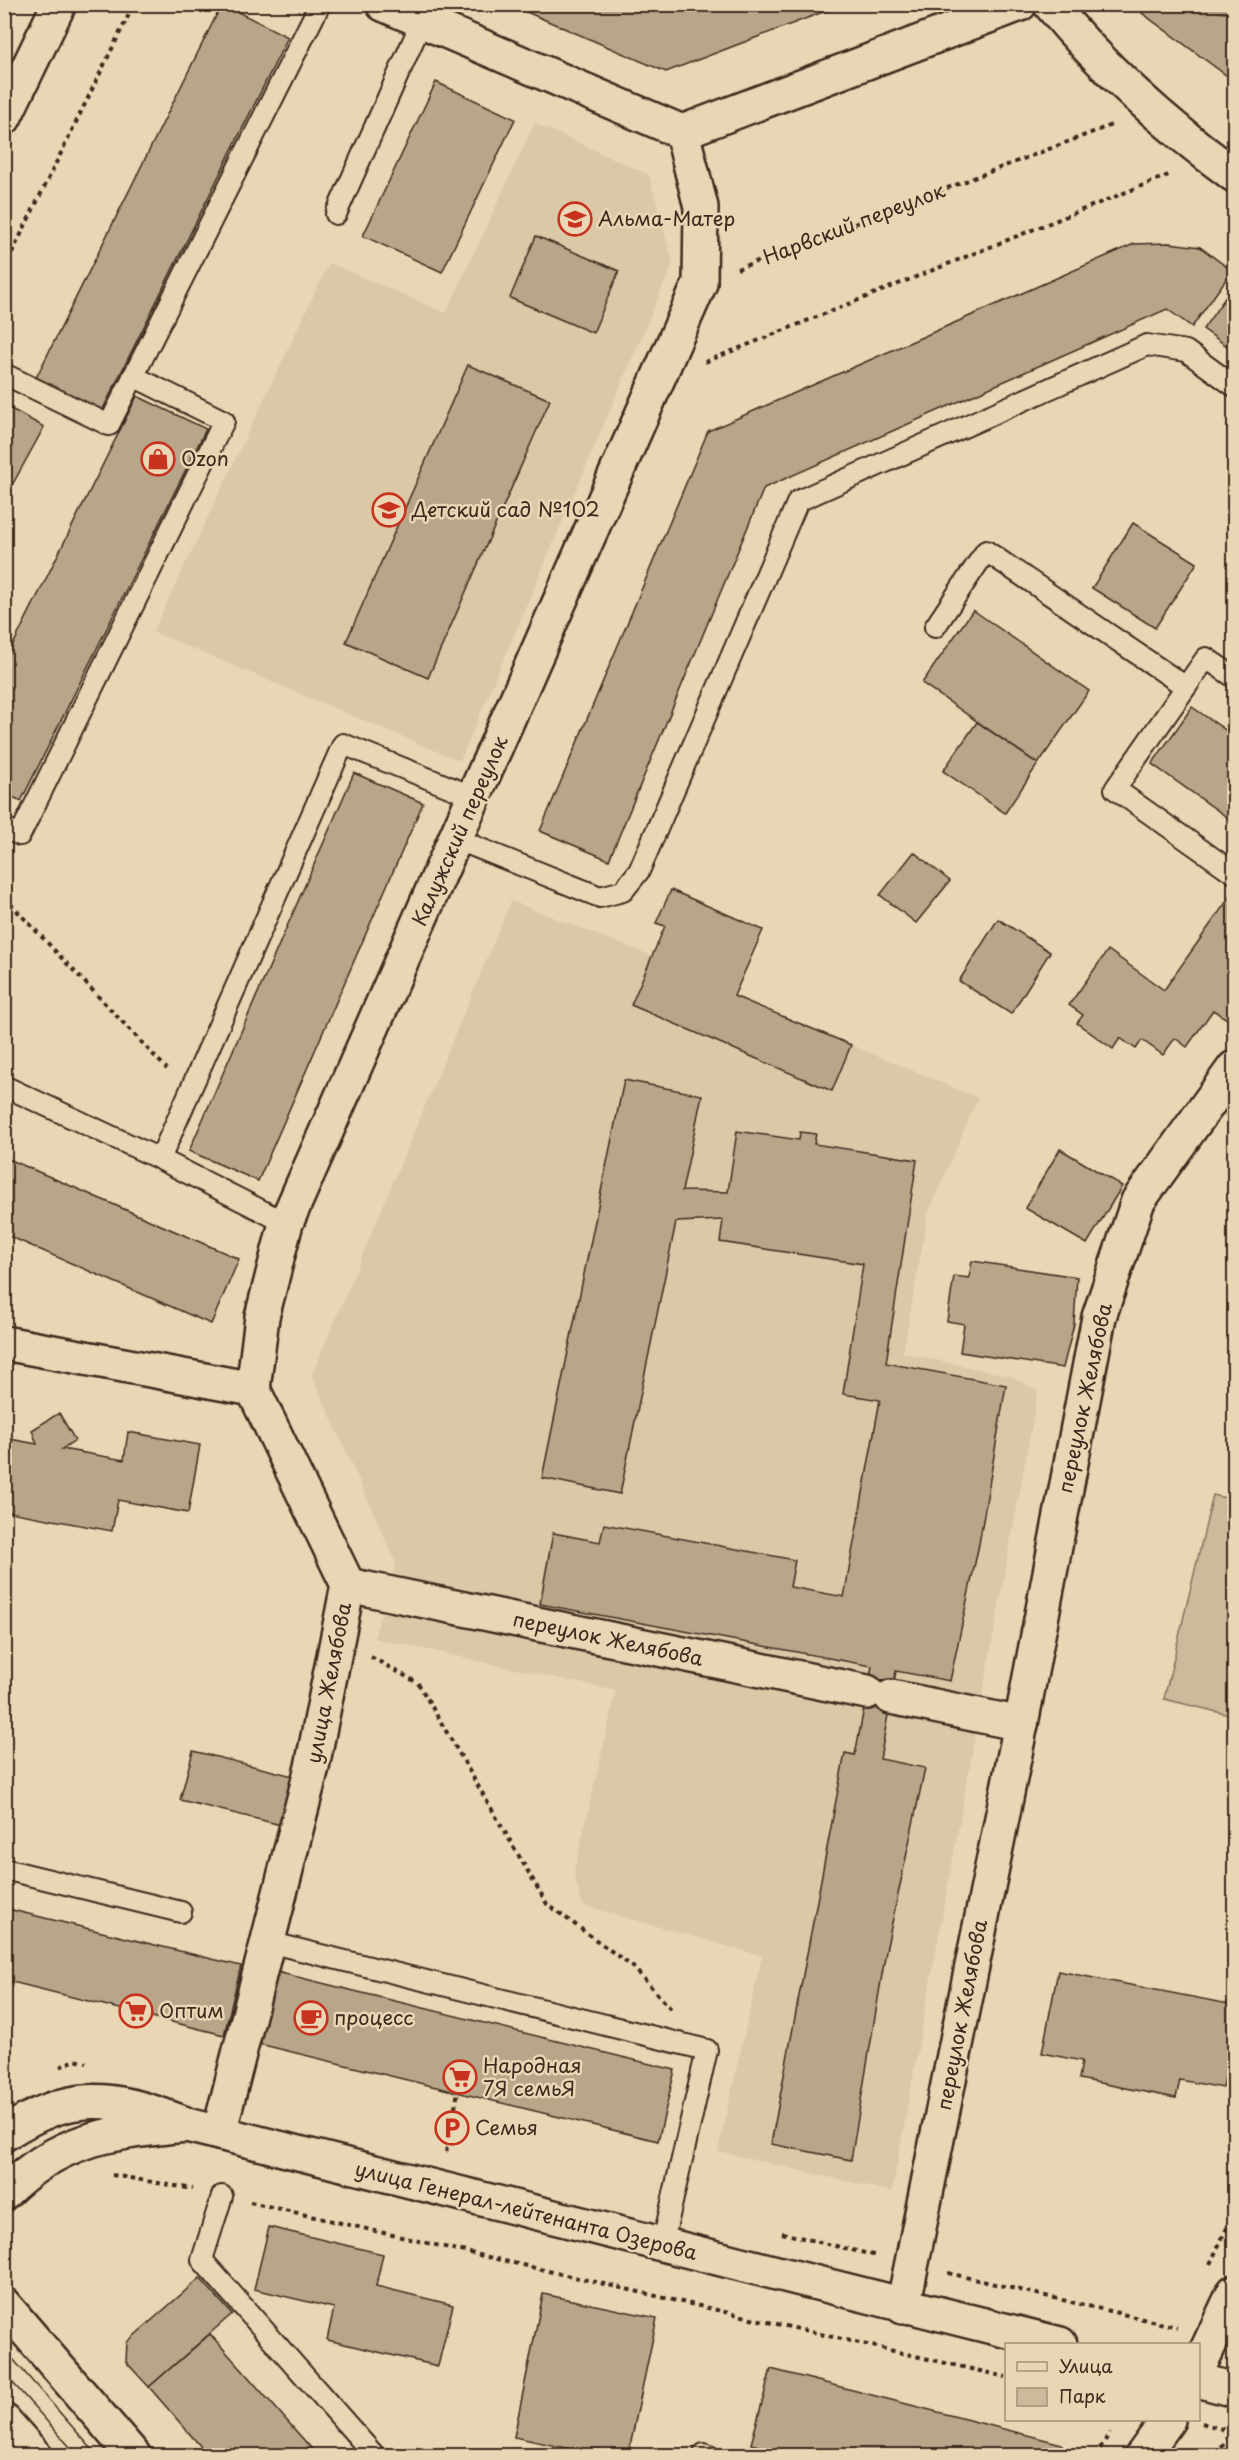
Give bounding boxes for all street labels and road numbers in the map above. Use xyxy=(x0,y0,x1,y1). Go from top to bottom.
street label: Нарвский переулок xyxy=(758,174,949,272)
street label: Калужский переулок xyxy=(404,730,515,931)
street label: переулок Желябова xyxy=(1049,1299,1119,1496)
street label: улица Желябова xyxy=(298,1599,358,1766)
street label: переулок Желябова xyxy=(510,1603,707,1673)
street label: переулок Желябова xyxy=(928,1916,994,2113)
street label: улица Генерал-лейтенанта Озерова xyxy=(352,2153,701,2267)

